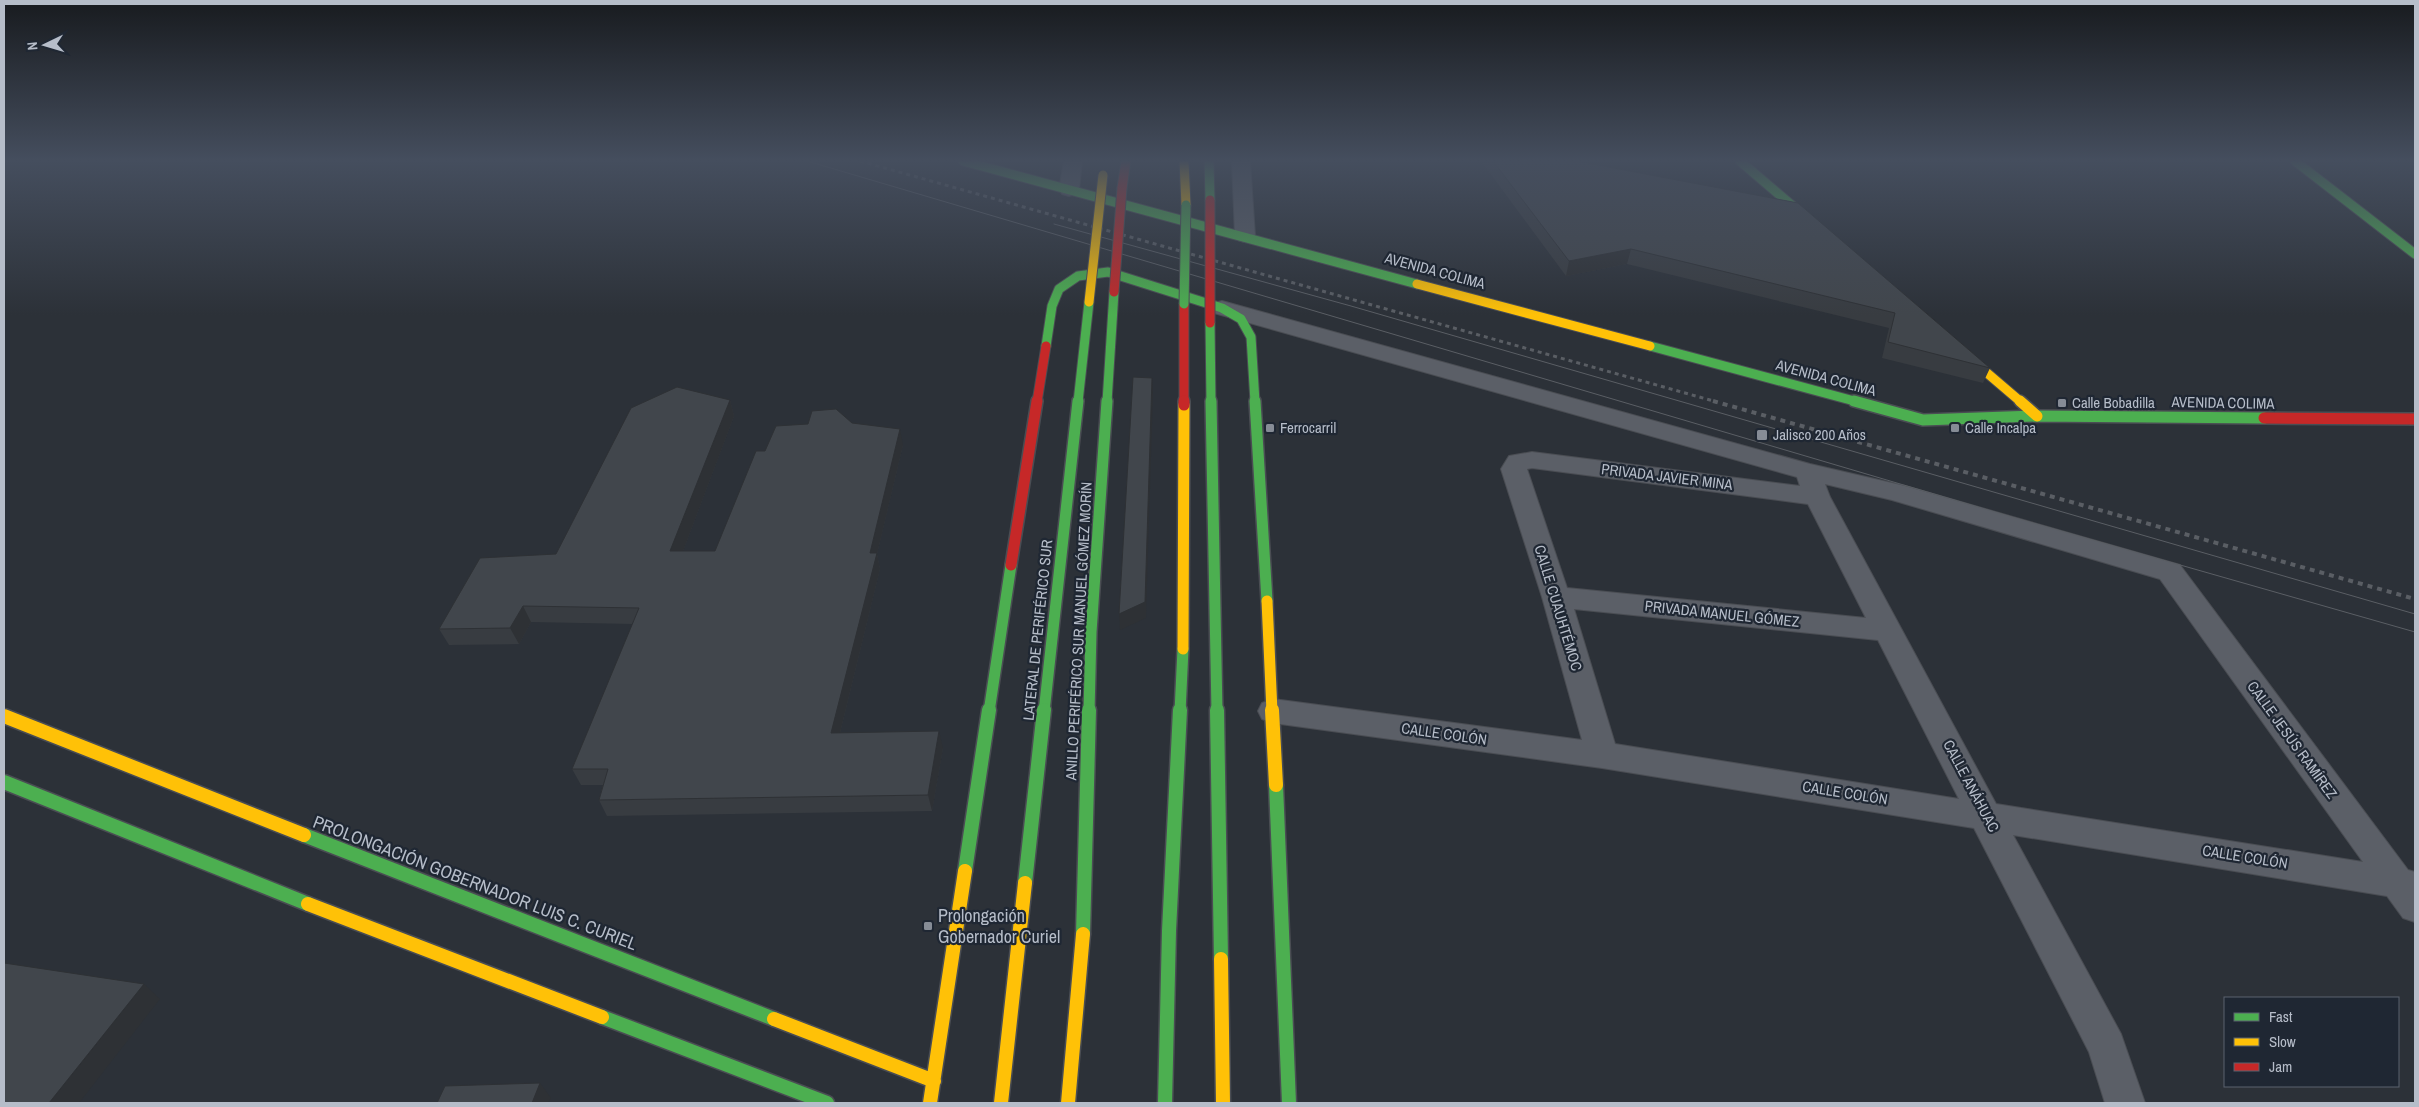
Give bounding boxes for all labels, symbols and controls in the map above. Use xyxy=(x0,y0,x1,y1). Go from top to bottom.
north arrow xyxy=(20,20,70,70)
text: N xyxy=(23,41,41,51)
street label: AVENIDA COLIMA xyxy=(1382,247,1488,294)
street label: AVENIDA COLIMA xyxy=(1773,354,1879,401)
street label: AVENIDA COLIMA xyxy=(2170,391,2275,414)
place label: Calle Bobadilla xyxy=(2072,392,2155,413)
marker: Calle Bobadilla xyxy=(2056,397,2068,409)
place label: Ferrocarril xyxy=(1280,417,1336,438)
place label: Calle Incalpa xyxy=(1965,417,2036,438)
marker: Ferrocarril xyxy=(1264,422,1276,434)
marker: Calle Incalpa xyxy=(1949,422,1961,434)
place label: Jalisco 200 Años xyxy=(1773,424,1866,445)
marker: Jalisco 200 Años xyxy=(1755,428,1769,442)
street label: PRIVADA JAVIER MINA xyxy=(1600,458,1735,495)
street label: ANILLO PERIFÉRICO SUR MANUEL GÓMEZ MORÍN xyxy=(1060,481,1097,782)
street label: LATERAL DE PERIFÉRICO SUR xyxy=(1018,538,1057,721)
street label: CALLE CUAUHTÉMOC xyxy=(1529,542,1588,673)
street label: PRIVADA MANUEL GÓMEZ xyxy=(1644,595,1801,632)
street label: CALLE JESÚS RAMÍREZ xyxy=(2243,677,2343,803)
street label: CALLE COLÓN xyxy=(1400,717,1488,750)
street label: CALLE ANÁHUAC xyxy=(1938,736,2005,836)
street label: CALLE COLÓN xyxy=(1801,775,1889,810)
street label: PROLONGACIÓN GOBERNADOR LUIS C. CURIEL xyxy=(310,809,641,956)
street label: CALLE COLÓN xyxy=(2201,839,2289,874)
place label: Prolongación Gobernador Curiel xyxy=(938,903,1060,949)
marker: Prolongación Gobernador Curiel xyxy=(922,920,934,932)
legend xyxy=(2224,997,2399,1087)
text: Fast xyxy=(2269,1006,2293,1027)
text: Slow xyxy=(2269,1031,2296,1052)
text: Jam xyxy=(2269,1056,2292,1077)

